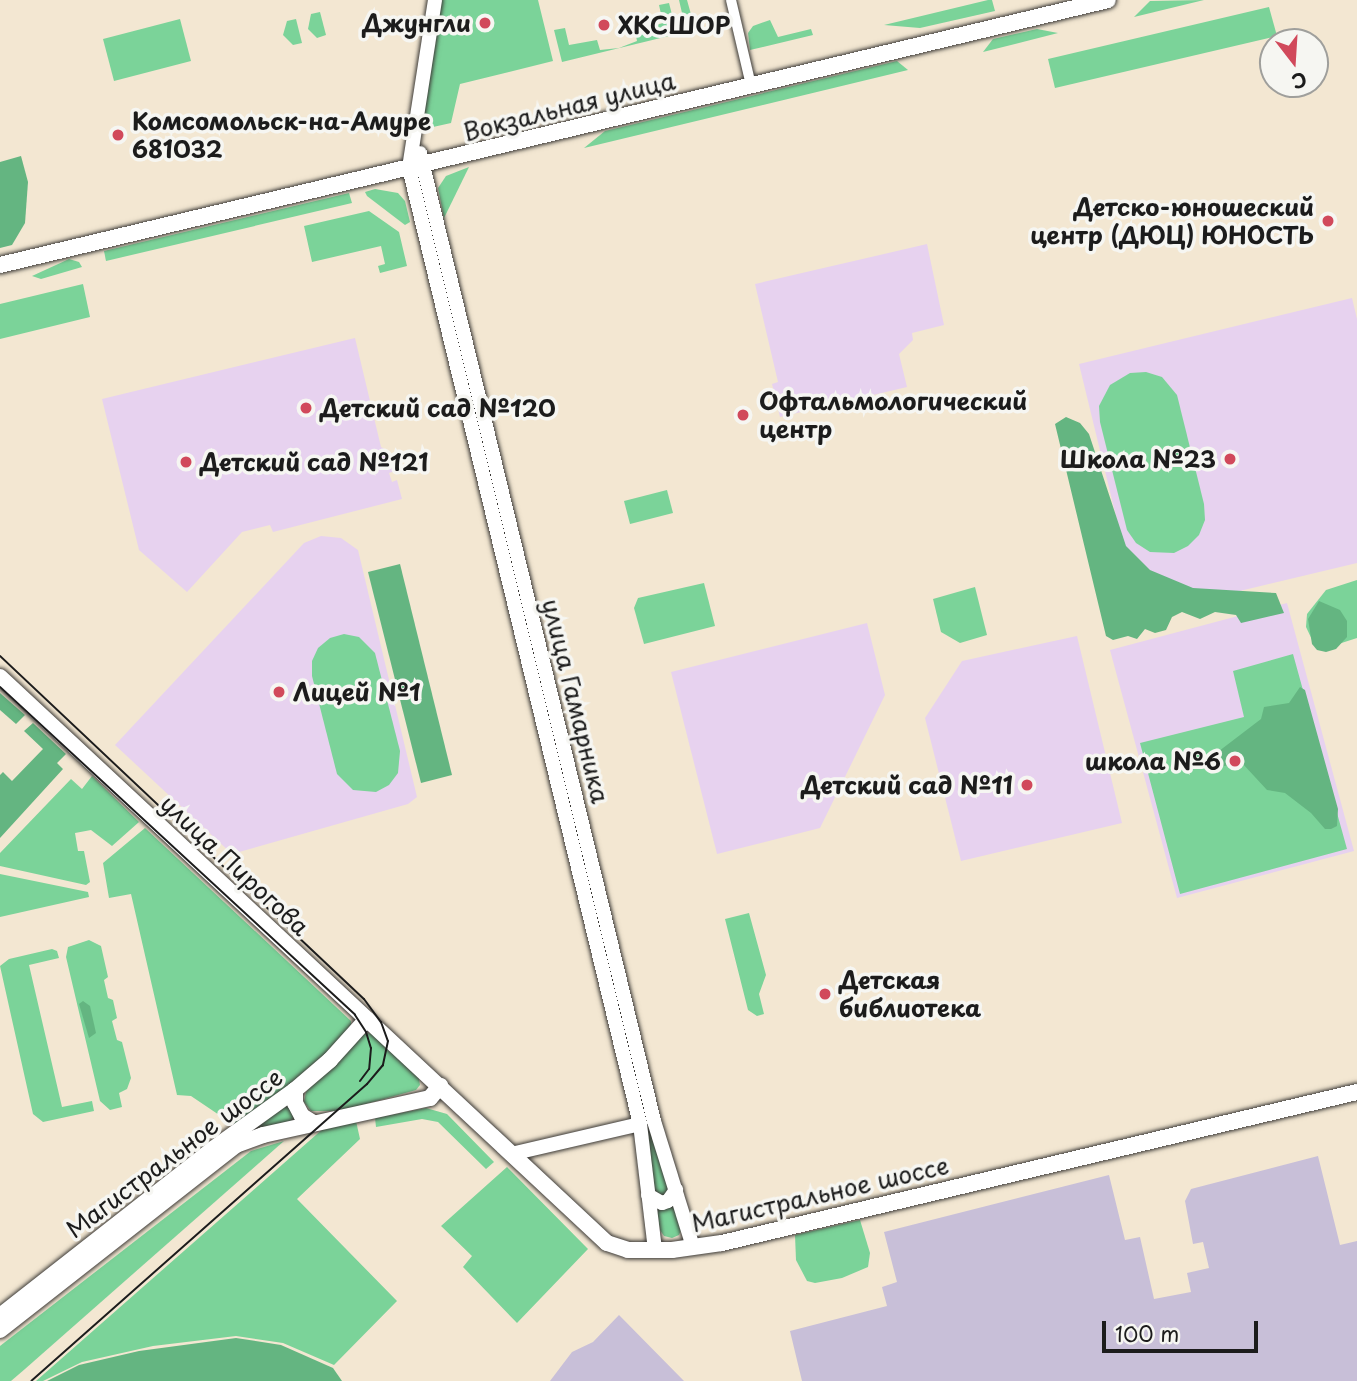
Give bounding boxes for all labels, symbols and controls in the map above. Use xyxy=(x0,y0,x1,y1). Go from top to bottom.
place label: Джунгли xyxy=(362,9,471,37)
place label: ХКСШОР xyxy=(618,11,730,39)
marker: Джунгли xyxy=(477,15,493,31)
marker: ХКСШОР xyxy=(596,17,612,33)
north arrow xyxy=(1259,28,1329,98)
street label: Вокзальная улица xyxy=(459,66,679,146)
text: С xyxy=(1289,66,1310,97)
place label: Комсомольск-на-Амуре 681032 xyxy=(132,107,431,163)
marker: Комсомольск-на-Амуре 681032 xyxy=(110,127,126,143)
place label: Детско-юношеский центр (ДЮЦ) ЮНОСТЬ xyxy=(1028,193,1314,249)
marker: Детско-юношеский центр (ДЮЦ) ЮНОСТЬ xyxy=(1320,213,1336,229)
place label: Офтальмологический центр xyxy=(759,387,1027,443)
place label: Детский сад №120 xyxy=(320,394,557,422)
marker: Детский сад №120 xyxy=(298,400,314,416)
marker: Офтальмологический центр xyxy=(733,405,753,425)
place label: Школа №23 xyxy=(1059,445,1216,473)
place label: Детский сад №121 xyxy=(200,448,429,476)
marker: Школа №23 xyxy=(1222,451,1238,467)
marker: Детский сад №121 xyxy=(178,454,194,470)
street label: улица Гамарника xyxy=(537,595,615,807)
place label: Лицей №1 xyxy=(293,678,420,706)
marker: Лицей №1 xyxy=(271,684,287,700)
place label: школа №6 xyxy=(1084,747,1221,775)
marker: школа №6 xyxy=(1227,753,1243,769)
place label: Детский сад №11 xyxy=(800,771,1013,799)
marker: Детский сад №11 xyxy=(1019,777,1035,793)
street label: улица Пирогова xyxy=(154,789,316,941)
place label: Детская библиотека xyxy=(839,966,981,1022)
marker: Детская библиотека xyxy=(817,986,833,1002)
street label: Магистральное шоссе xyxy=(60,1062,288,1244)
street label: Магистральное шоссе xyxy=(688,1150,952,1238)
scale bar xyxy=(1105,1308,1261,1352)
text: 100 m xyxy=(1115,1317,1179,1349)

